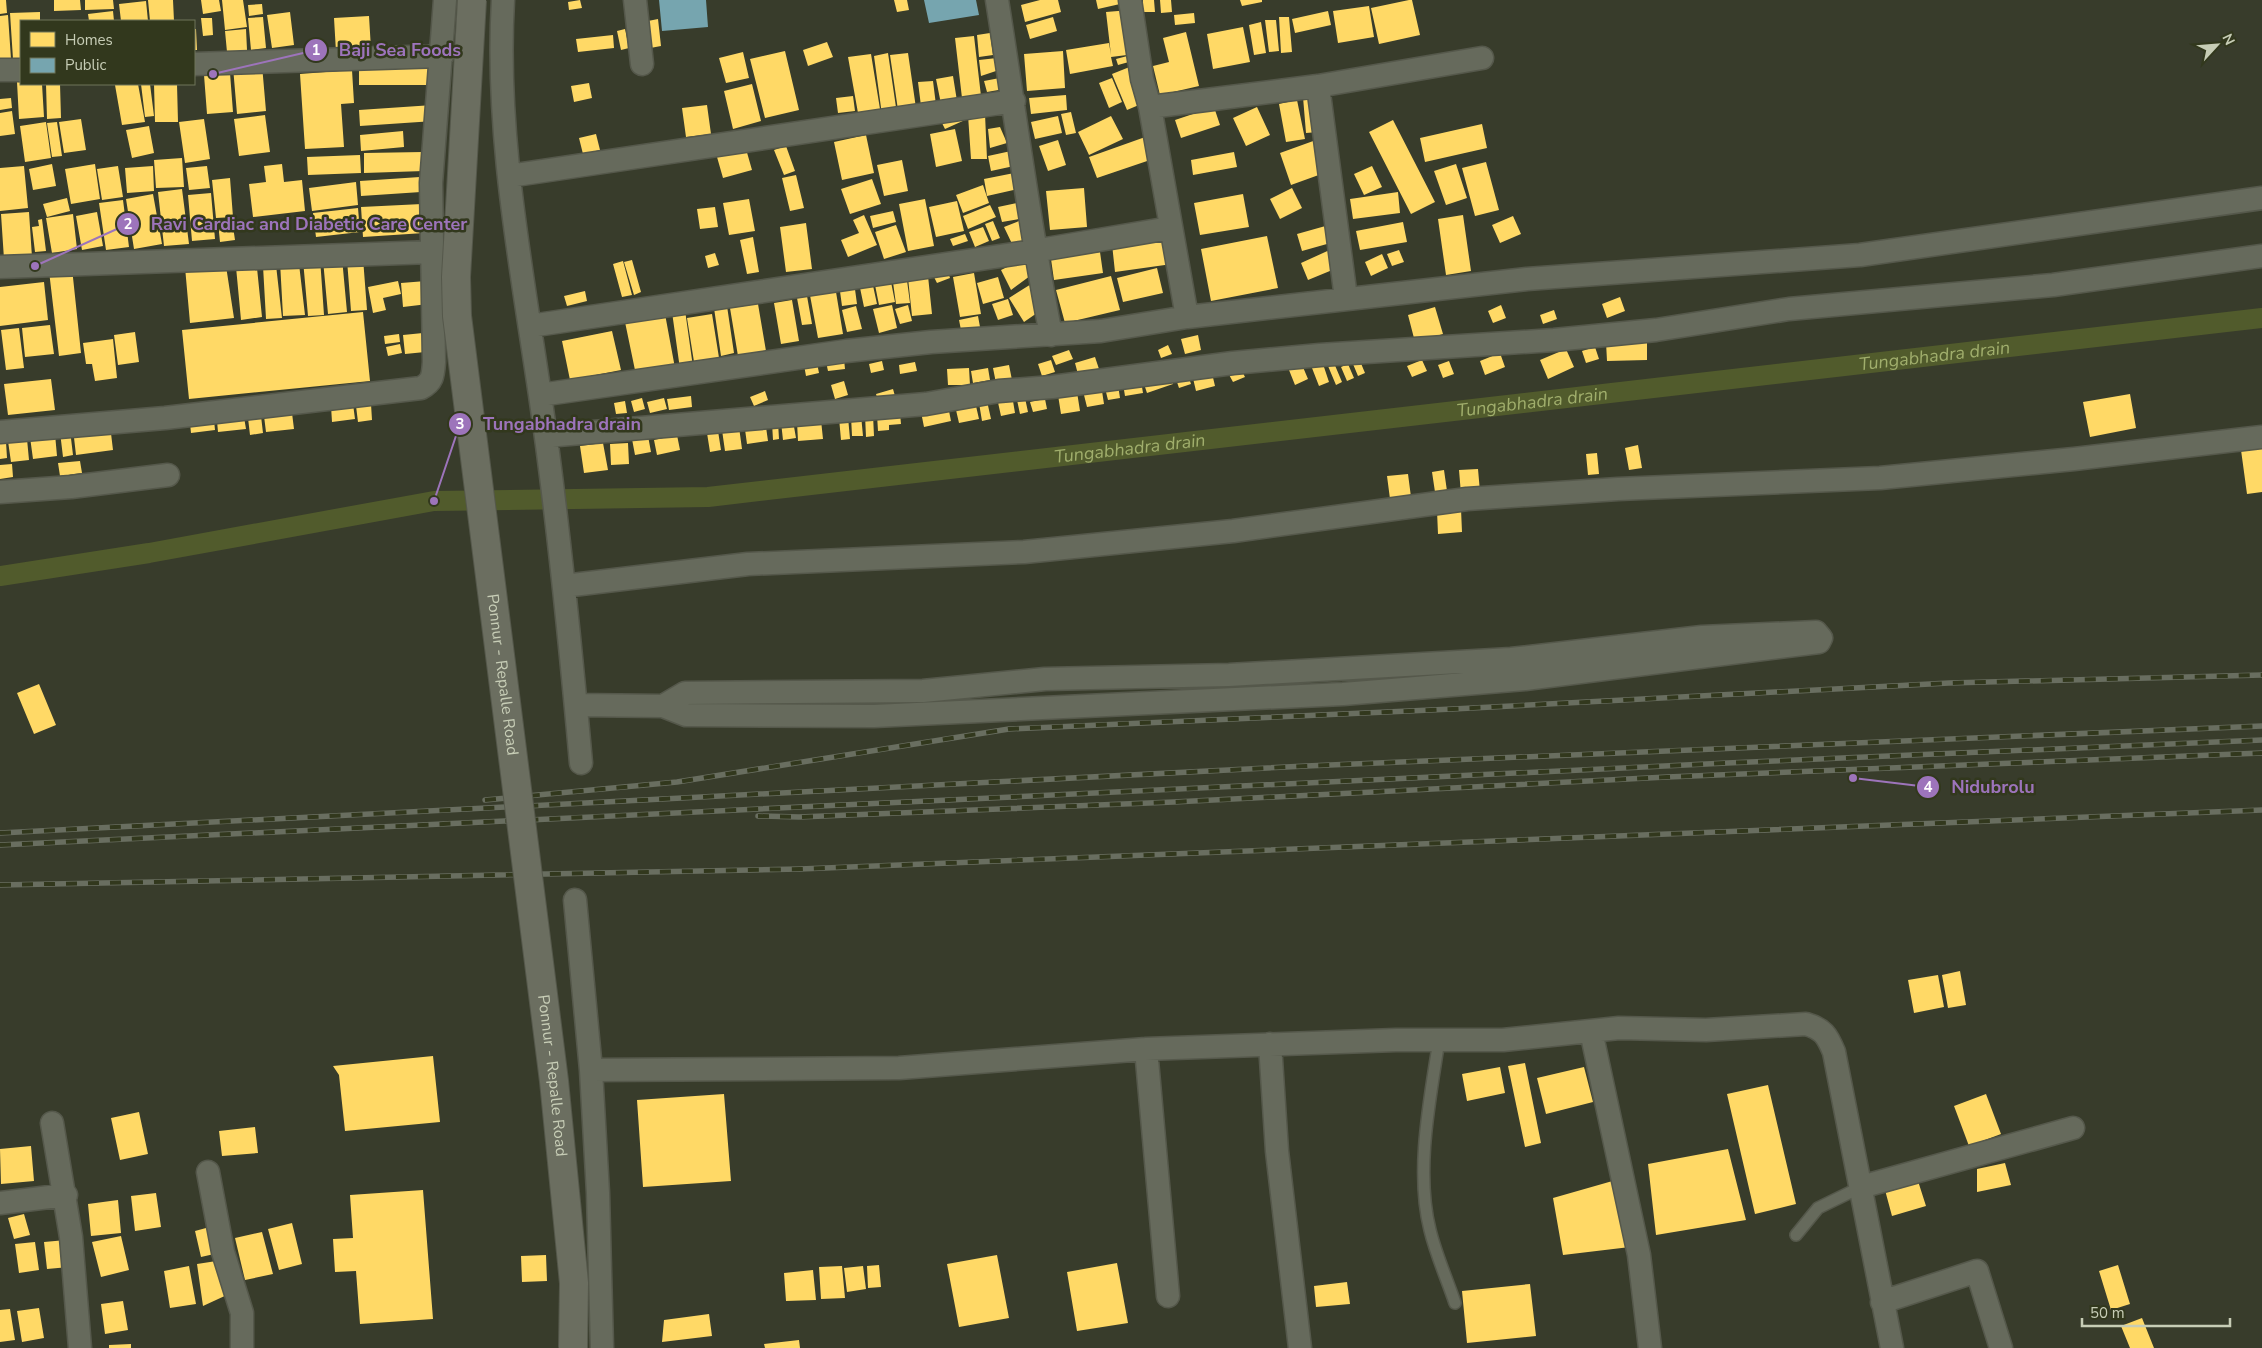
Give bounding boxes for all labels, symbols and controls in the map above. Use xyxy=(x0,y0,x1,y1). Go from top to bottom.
legend xyxy=(20,20,195,85)
north arrow xyxy=(2192,20,2242,70)
text: Homes xyxy=(65,30,113,50)
text: N xyxy=(2217,31,2239,48)
callout: Baji Sea Foods xyxy=(303,33,471,66)
text: Baji Sea Foods xyxy=(339,38,461,62)
text: 1 xyxy=(311,40,321,60)
text: Public xyxy=(65,55,106,75)
callout: Ravi Cardiac and Diabetic Care Center xyxy=(115,207,477,240)
text: Ravi Cardiac and Diabetic Care Center xyxy=(151,212,467,236)
text: 2 xyxy=(123,214,133,234)
water label: Tungabhadra drain xyxy=(1857,335,2011,376)
water label: Tungabhadra drain xyxy=(1455,381,1609,423)
callout: Tungabhadra drain xyxy=(448,407,651,440)
text: Tungabhadra drain xyxy=(483,412,641,436)
text: 3 xyxy=(455,414,465,434)
water label: Tungabhadra drain xyxy=(1053,428,1207,469)
street label: Ponnur - Repalle Road xyxy=(481,593,524,757)
callout: Nidubrolu xyxy=(1916,770,2044,803)
text: Nidubrolu xyxy=(1951,775,2035,799)
text: 4 xyxy=(1923,777,1933,797)
street label: Ponnur - Repalle Road xyxy=(532,993,572,1158)
scale bar xyxy=(2082,1296,2230,1328)
text: 50 m xyxy=(2090,1303,2125,1323)

